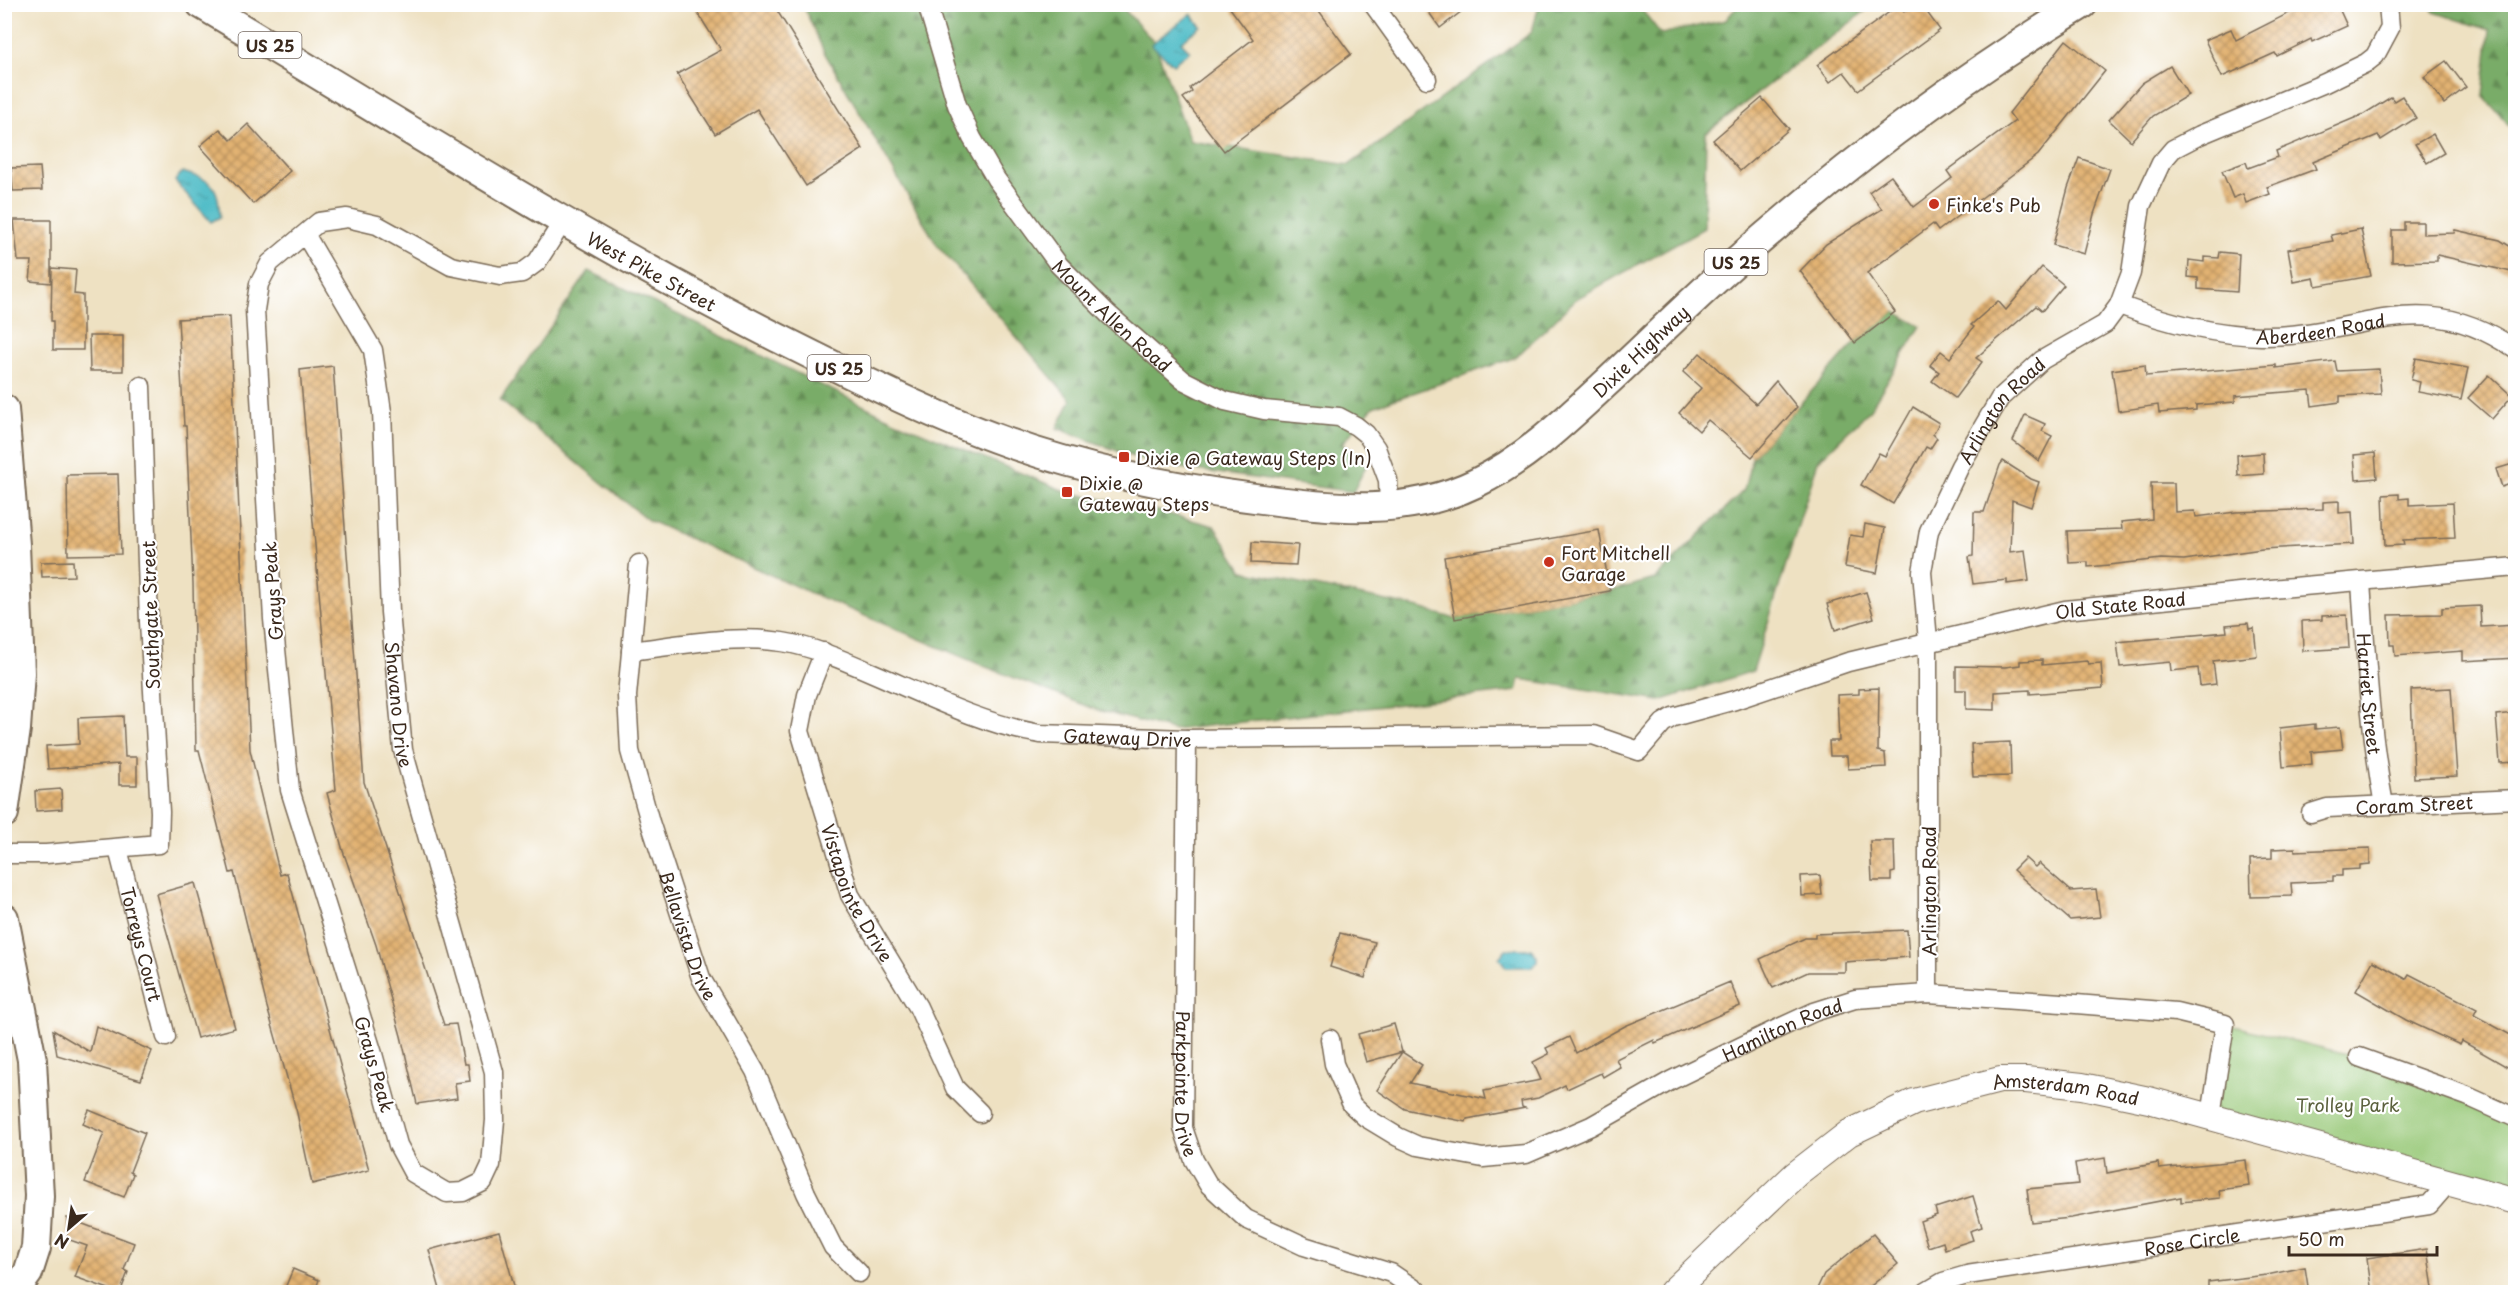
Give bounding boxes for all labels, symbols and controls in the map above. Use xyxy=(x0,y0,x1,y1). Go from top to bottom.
road number: US 25 xyxy=(238,32,302,58)
place label: Finke's Pub xyxy=(1946,191,2041,218)
marker: Finke's Pub xyxy=(1927,197,1941,211)
street label: West Pike Street xyxy=(582,224,721,317)
road number: US 25 xyxy=(1704,249,1768,275)
street label: Mount Allen Road xyxy=(1047,253,1178,378)
street label: Dixie Highway xyxy=(1586,298,1694,403)
street label: Aberdeen Road xyxy=(2256,306,2387,350)
street label: Arlington Road xyxy=(1951,350,2051,469)
road number: US 25 xyxy=(808,355,870,381)
place label: Dixie @ Gateway Steps (In) xyxy=(1136,444,1372,471)
marker: Dixie @ Gateway Steps (In) xyxy=(1117,450,1131,464)
place label: Dixie @ Gateway Steps xyxy=(1079,469,1209,517)
marker: Dixie @ Gateway Steps xyxy=(1060,485,1074,499)
place label: Fort Mitchell Garage xyxy=(1561,539,1670,587)
street label: Southgate Street xyxy=(134,540,166,690)
street label: Grays Peak xyxy=(255,541,289,641)
marker: Fort Mitchell Garage xyxy=(1542,555,1556,569)
street label: Old State Road xyxy=(2052,584,2187,625)
street label: Harriet Street xyxy=(2351,632,2389,756)
street label: Shavano Drive xyxy=(379,640,421,770)
street label: Gateway Drive xyxy=(1063,721,1192,753)
street label: Coram Street xyxy=(2355,788,2474,820)
street label: Vistapointe Drive xyxy=(815,820,901,966)
street label: Arlington Road xyxy=(1915,826,1942,956)
street label: Bellavista Drive xyxy=(653,867,725,1005)
street label: Torreys Court xyxy=(115,884,170,1004)
street label: Hamilton Road xyxy=(1717,990,1846,1067)
street label: Parkpointe Drive xyxy=(1169,1011,1205,1160)
street label: Grays Peak xyxy=(348,1013,402,1115)
street label: Amsterdam Road xyxy=(1989,1066,2142,1111)
park label: Trolley Park xyxy=(2296,1091,2400,1118)
north arrow xyxy=(39,1198,99,1258)
scale bar xyxy=(2289,1219,2438,1257)
street label: Rose Circle xyxy=(2142,1220,2242,1262)
text: 50 m xyxy=(2298,1225,2345,1252)
text: N xyxy=(50,1228,73,1256)

